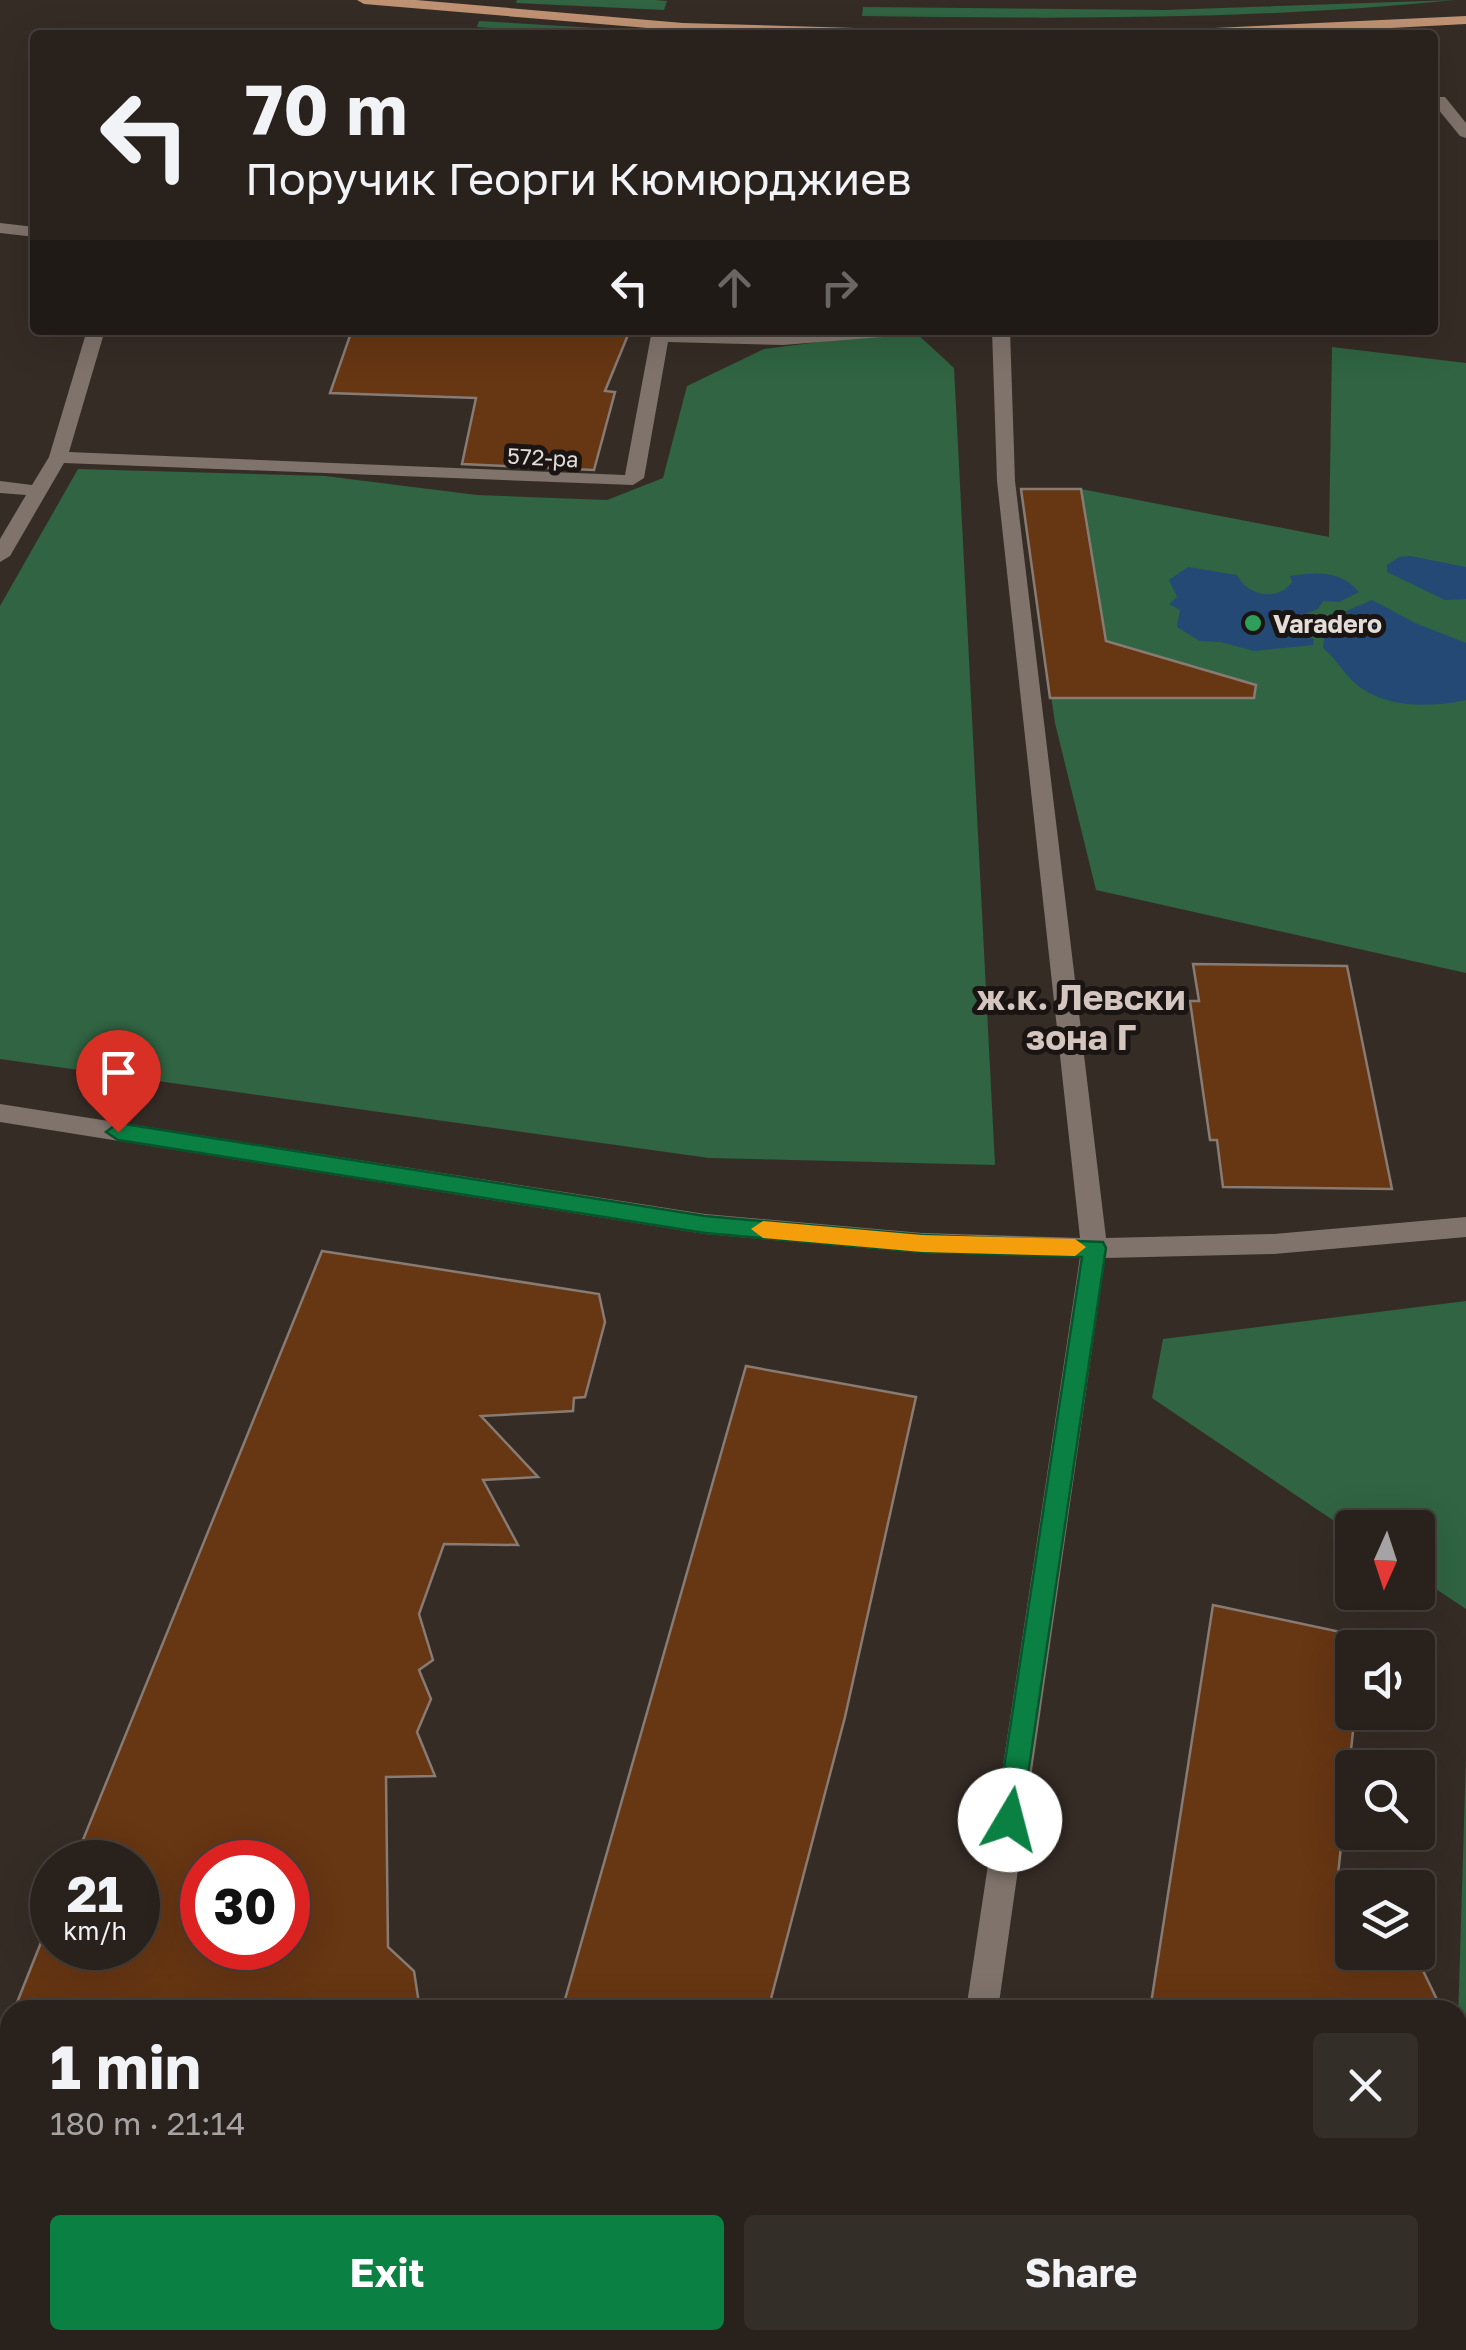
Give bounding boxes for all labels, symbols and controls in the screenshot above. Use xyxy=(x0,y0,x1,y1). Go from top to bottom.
text: 70 m xyxy=(245,66,407,150)
icon: left xyxy=(80,70,210,200)
text: Поручик Георги Кюмюрджиев xyxy=(245,151,912,205)
icon: left xyxy=(602,260,657,315)
icon: ahead xyxy=(707,260,762,315)
icon: right xyxy=(812,260,867,315)
street label: 572-ра xyxy=(507,442,579,472)
place label: Varadero xyxy=(1273,608,1382,639)
marker: Varadero xyxy=(1242,612,1264,634)
district label: ж.к. Левски зона Г xyxy=(976,976,1186,1058)
pin xyxy=(76,1030,161,1133)
icon: arrive xyxy=(91,1045,146,1100)
north arrow xyxy=(1335,1510,1435,1610)
map controls xyxy=(1335,1510,1435,1970)
button: sound xyxy=(1335,1630,1435,1730)
button: search xyxy=(1335,1750,1435,1850)
position arrow xyxy=(958,1768,1062,1872)
speed limit sign: 30 xyxy=(180,1840,310,1970)
text: 21 xyxy=(67,1863,123,1923)
button: layers xyxy=(1335,1870,1435,1970)
text: km/h xyxy=(63,1915,127,1946)
text: 1 min xyxy=(50,2030,201,2102)
button: close xyxy=(1313,2033,1418,2138)
text: 180 m · 21:14 xyxy=(50,2104,246,2142)
button: Exit xyxy=(50,2215,724,2330)
button: Share xyxy=(744,2215,1418,2330)

